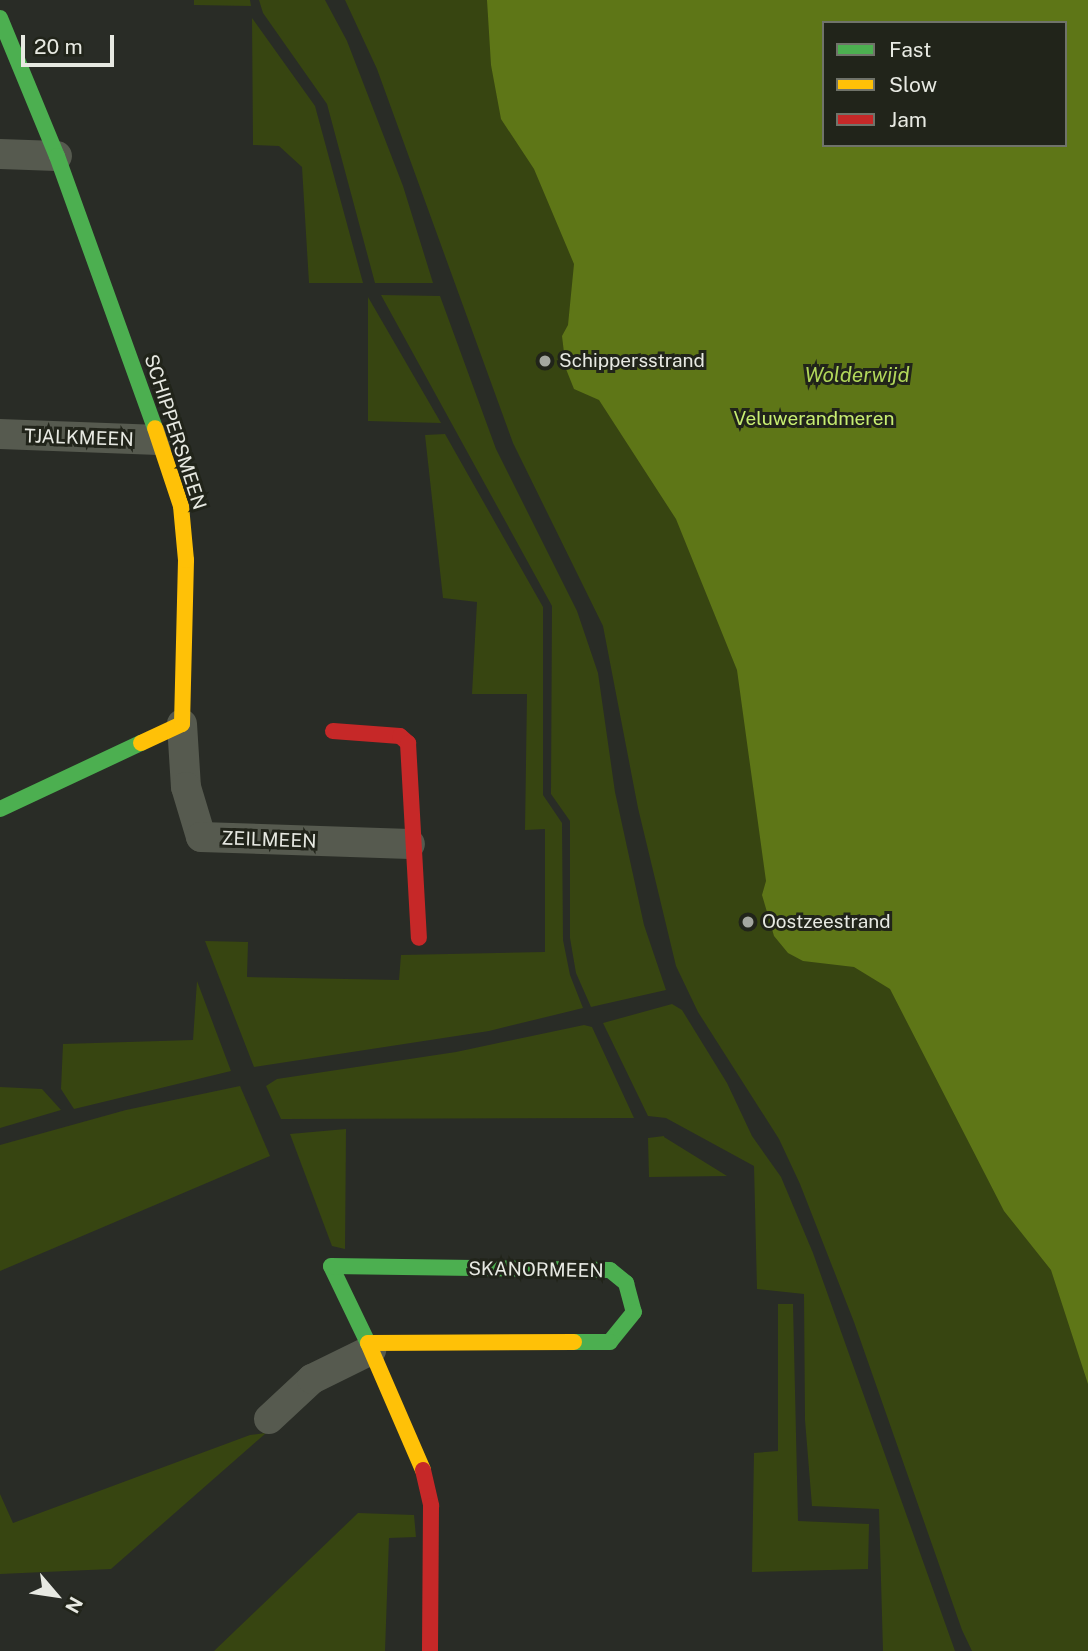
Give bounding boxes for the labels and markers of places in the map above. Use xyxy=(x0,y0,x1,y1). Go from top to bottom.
place label: Schippersstrand xyxy=(559,350,705,372)
marker: Schippersstrand xyxy=(537,353,553,369)
place label: Oostzeestrand xyxy=(762,911,890,933)
marker: Oostzeestrand xyxy=(740,914,756,930)

